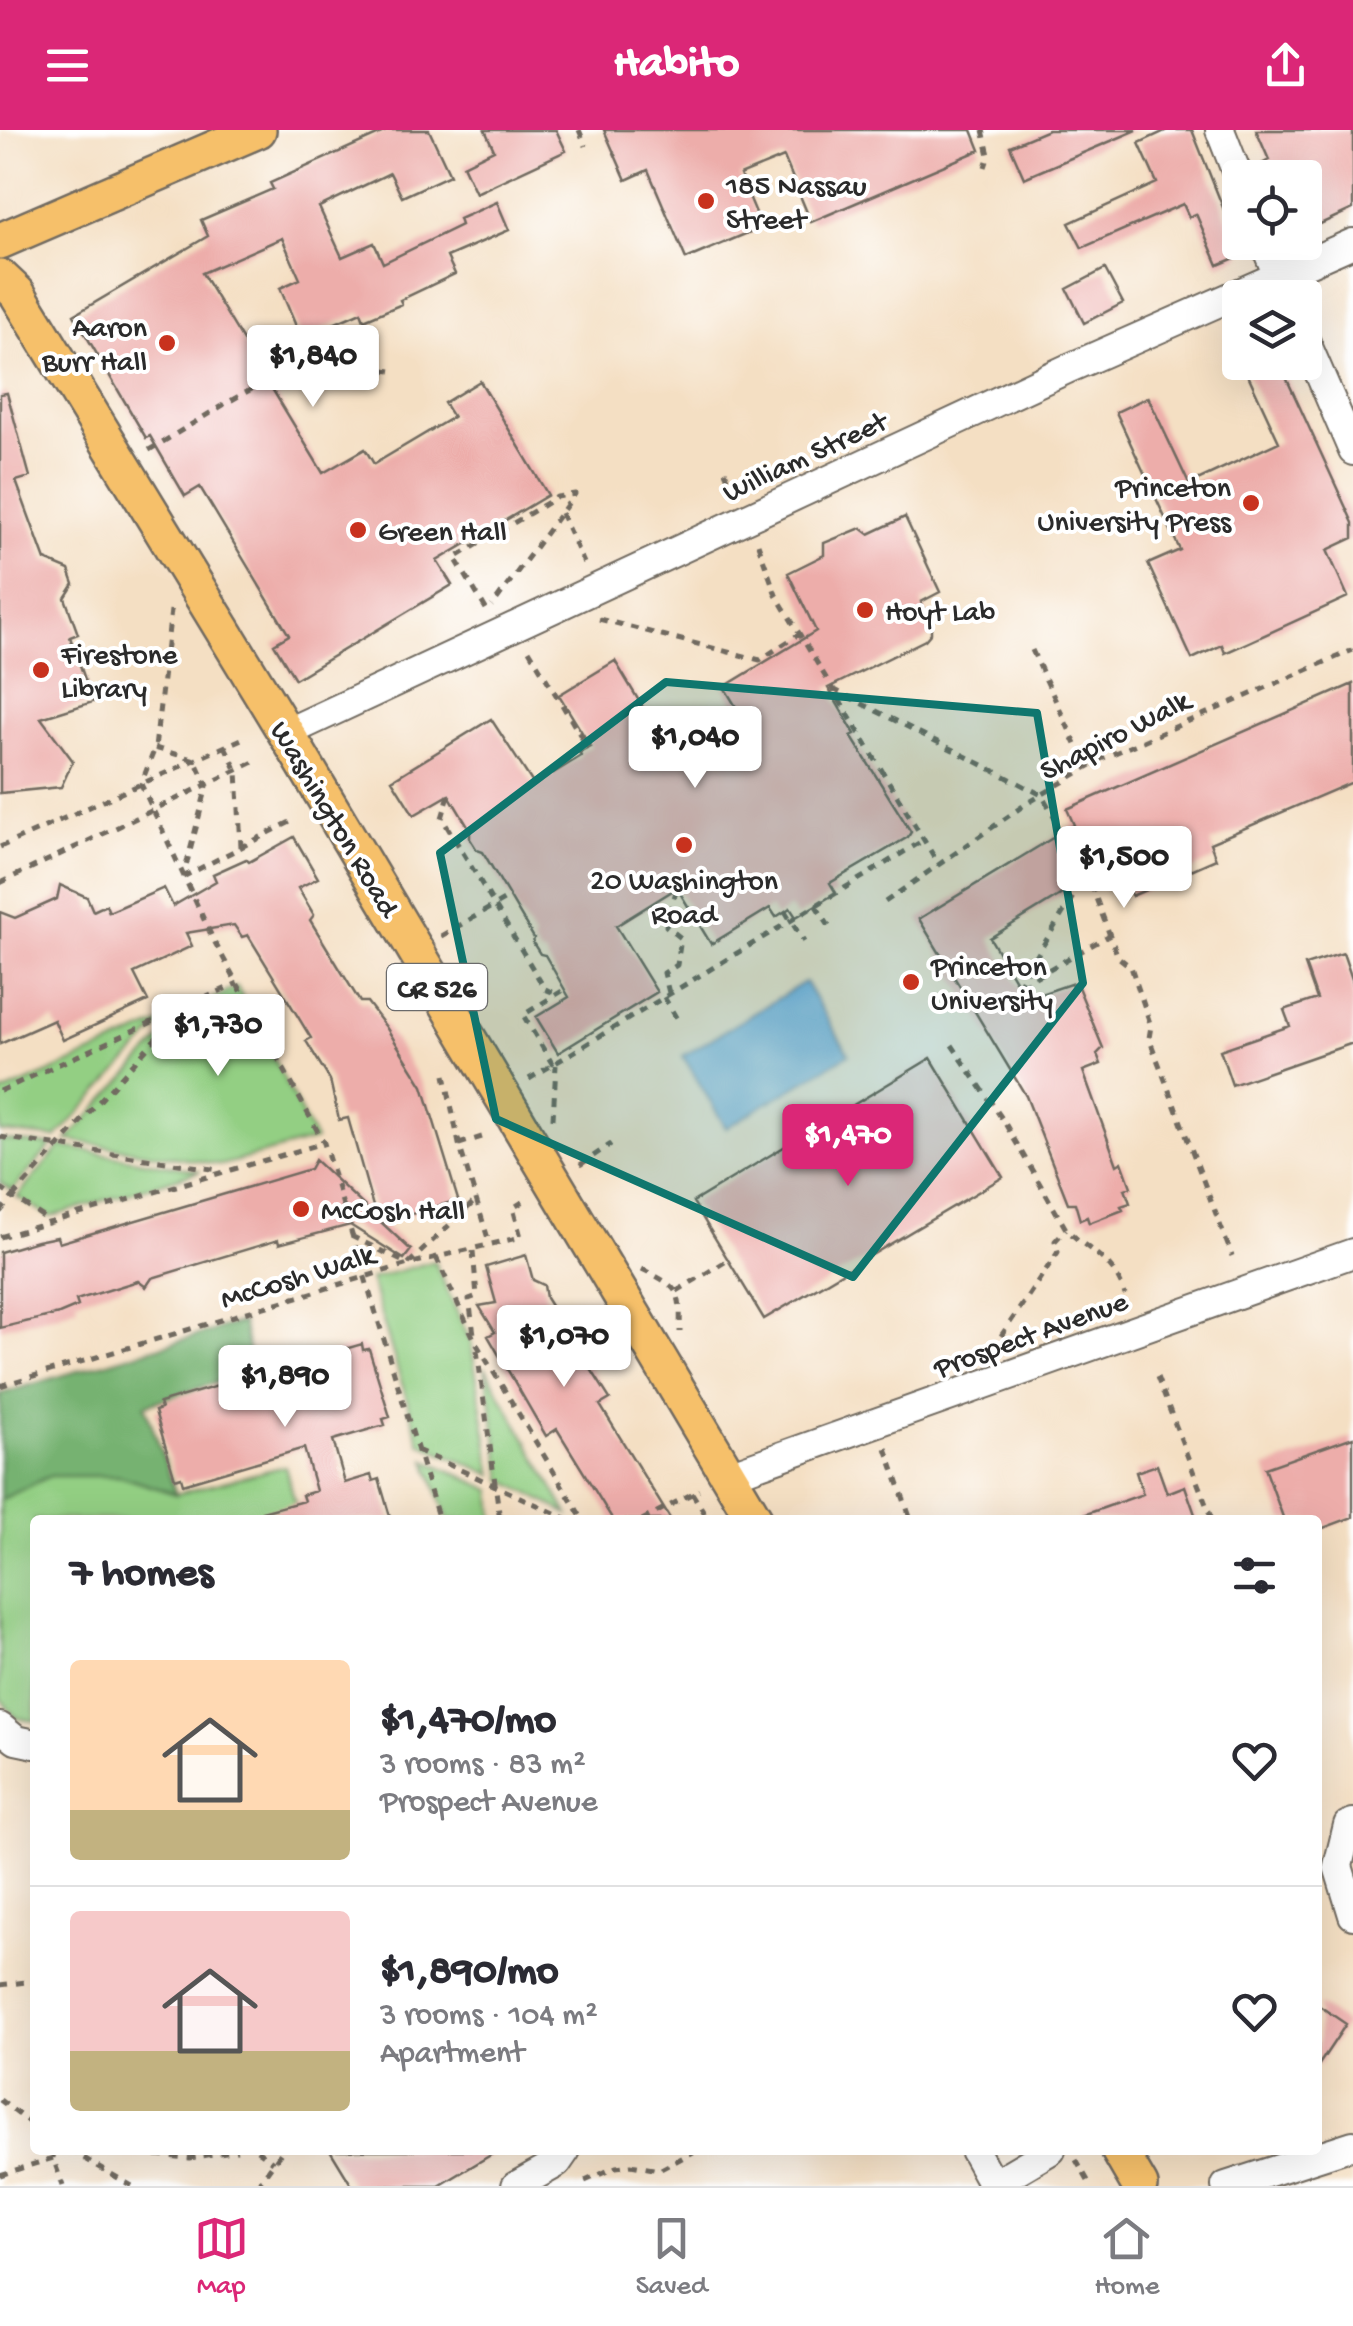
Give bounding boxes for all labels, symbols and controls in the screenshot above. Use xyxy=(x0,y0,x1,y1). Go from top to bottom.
icon: menu xyxy=(40,38,95,93)
icon: share xyxy=(1258,38,1313,93)
text: Habito xyxy=(614,39,739,92)
map controls xyxy=(1222,160,1322,380)
button: locate xyxy=(1222,160,1322,260)
place label: 185 Nassau Street xyxy=(725,171,867,240)
marker: 185 Nassau Street xyxy=(695,190,717,212)
button: layers xyxy=(1222,280,1322,380)
place label: Aaron Burr Hall xyxy=(41,313,147,382)
pin: $1,840 xyxy=(232,325,394,410)
marker: Aaron Burr Hall xyxy=(156,332,178,354)
text: $1,840 xyxy=(269,338,357,376)
street label: William Street xyxy=(718,405,896,512)
place label: Princeton University Press xyxy=(1037,473,1232,542)
marker: Princeton University Press xyxy=(1240,492,1262,514)
place label: Green Hall xyxy=(378,517,507,552)
marker: Green Hall xyxy=(347,519,369,541)
place label: Hoyt Lab xyxy=(885,597,995,632)
marker: Hoyt Lab xyxy=(854,599,876,621)
place label: Firestone Library xyxy=(60,640,178,709)
marker: Firestone Library xyxy=(30,659,52,681)
street label: Shapiro Walk xyxy=(1035,684,1199,791)
pin: $1,040 xyxy=(614,706,776,791)
street label: Washington Road xyxy=(260,716,406,926)
text: $1,040 xyxy=(651,719,739,757)
pin: $1,500 xyxy=(1043,826,1205,911)
marker: 20 Washington Road xyxy=(673,834,695,856)
text: $1,500 xyxy=(1079,839,1169,877)
place label: 20 Washington Road xyxy=(590,866,778,935)
place label: Princeton University xyxy=(930,952,1053,1021)
road number: CR 526 xyxy=(387,964,487,1010)
marker: Princeton University xyxy=(900,971,922,993)
pin: $1,730 xyxy=(137,994,299,1079)
text: $1,730 xyxy=(174,1007,262,1045)
pin: $1,470 xyxy=(767,1104,929,1189)
text: $1,470 xyxy=(804,1117,892,1155)
place label: McCosh Hall xyxy=(321,1196,465,1231)
marker: McCosh Hall xyxy=(290,1198,312,1220)
street label: McCosh Walk xyxy=(217,1239,382,1319)
street label: Prospect Avenue xyxy=(929,1286,1134,1389)
pin: $1,070 xyxy=(483,1305,645,1390)
text: $1,070 xyxy=(519,1318,609,1356)
pin: $1,890 xyxy=(204,1345,366,1430)
text: $1,890 xyxy=(240,1358,330,1396)
icon: filters xyxy=(1227,1548,1282,1603)
text: 7 homes xyxy=(70,1551,213,1600)
text: $1,470/mo xyxy=(380,1698,556,1747)
icon: home xyxy=(150,1700,270,1820)
icon: heart xyxy=(1227,1733,1282,1788)
text: 3 rooms · 83 m² xyxy=(380,1747,586,1785)
text: Prospect Avenue xyxy=(380,1785,597,1823)
text: $1,890/mo xyxy=(380,1949,559,1998)
icon: home xyxy=(150,1951,270,2071)
icon: heart xyxy=(1227,1984,1282,2039)
text: 3 rooms · 104 m² xyxy=(380,1998,598,2036)
text: Apartment xyxy=(380,2036,524,2074)
tab: Map xyxy=(194,2211,249,2304)
tab: Saved xyxy=(636,2211,707,2304)
tab: Home xyxy=(1095,2211,1159,2304)

